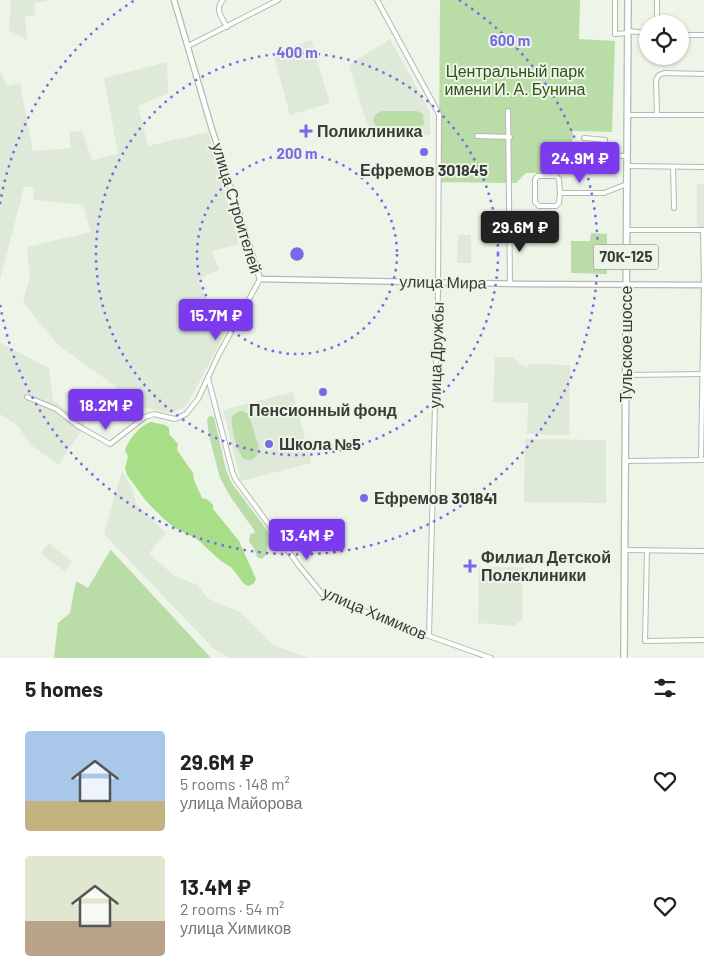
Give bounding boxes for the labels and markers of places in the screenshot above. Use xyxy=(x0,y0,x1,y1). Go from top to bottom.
place label: Поликлиника xyxy=(317,121,423,140)
marker: Поликлиника xyxy=(299,124,313,138)
pin: 24.9M ₽ xyxy=(534,142,626,184)
marker: Ефремов 301845 xyxy=(418,146,430,158)
place label: Ефремов 301845 xyxy=(360,160,488,179)
pin: 29.6M ₽ xyxy=(474,210,566,253)
centre of rings xyxy=(288,245,306,263)
pin: 15.7M ₽ xyxy=(170,298,262,341)
marker: Пенсионный фонд xyxy=(317,386,329,398)
pin: 18.2M ₽ xyxy=(60,388,152,431)
place label: Пенсионный фонд xyxy=(249,400,397,419)
place label: Школа №5 xyxy=(279,434,361,453)
marker: Школа №5 xyxy=(263,438,275,450)
place label: Ефремов 301841 xyxy=(374,488,497,507)
marker: Ефремов 301841 xyxy=(358,492,370,504)
pin: 13.4M ₽ xyxy=(261,518,353,561)
place label: Филиал Детской Полеклиники xyxy=(481,547,611,584)
marker: Филиал Детской Полеклиники xyxy=(463,559,477,573)

